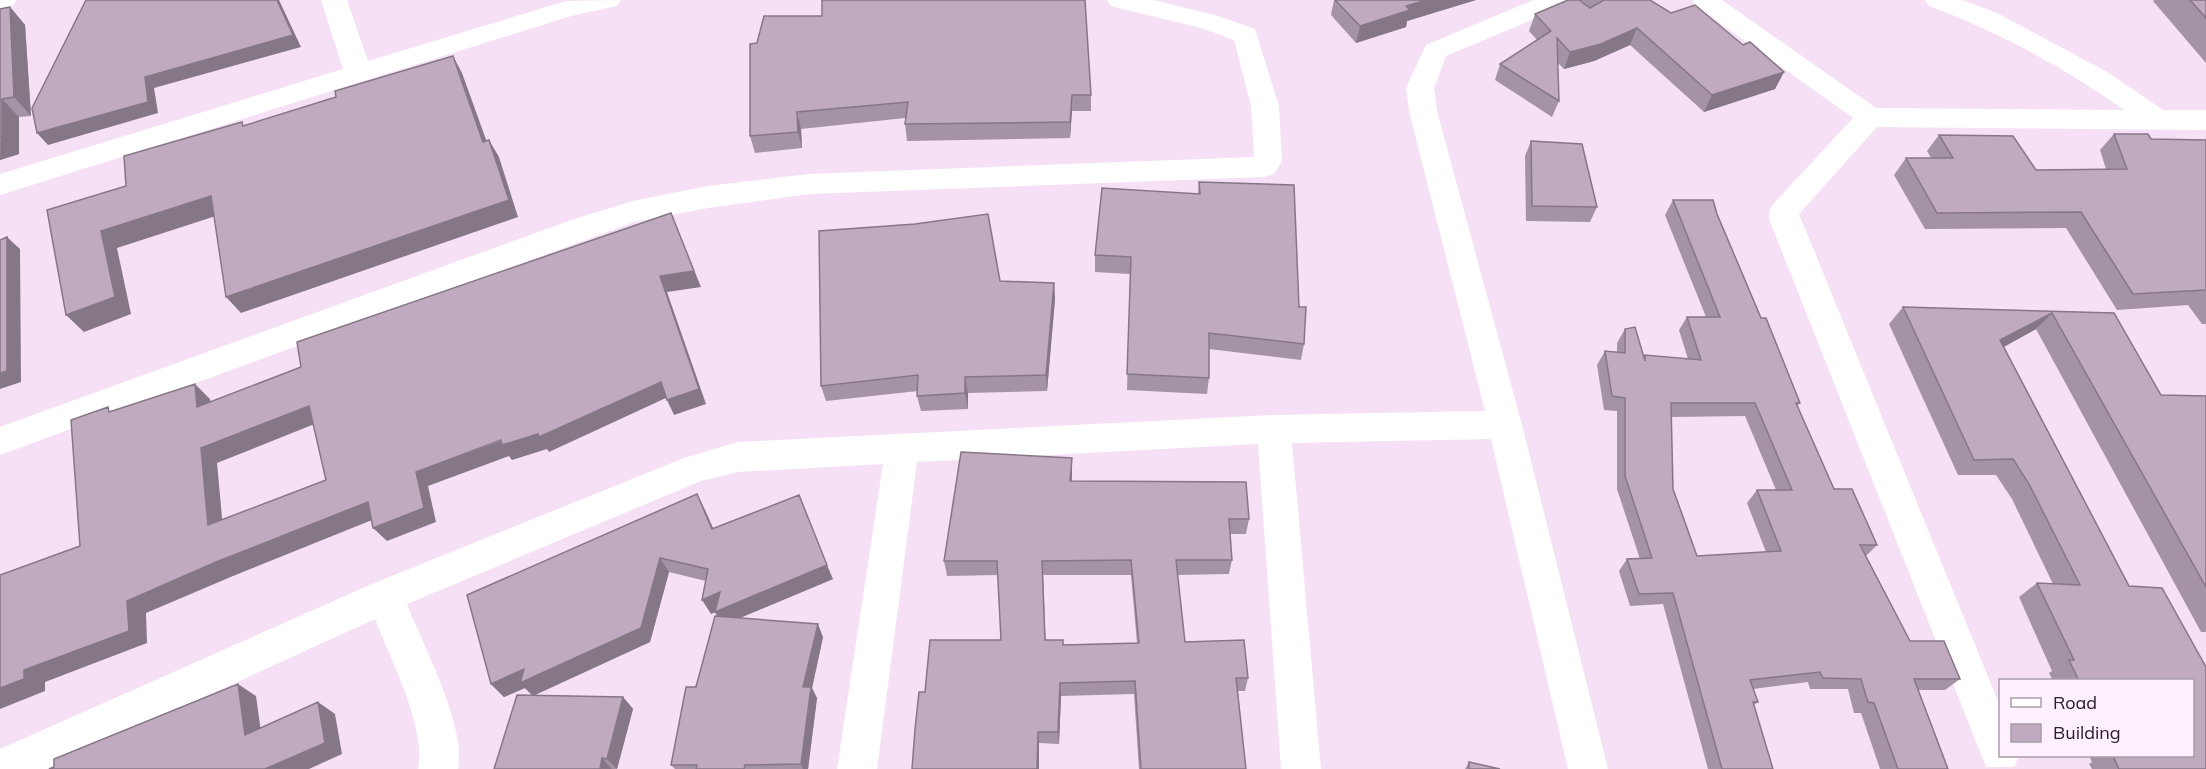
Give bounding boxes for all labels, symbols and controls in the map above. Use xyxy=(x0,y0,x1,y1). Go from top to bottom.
legend xyxy=(1999,679,2194,757)
text: Road xyxy=(2053,691,2097,714)
text: Building xyxy=(2053,721,2121,744)

